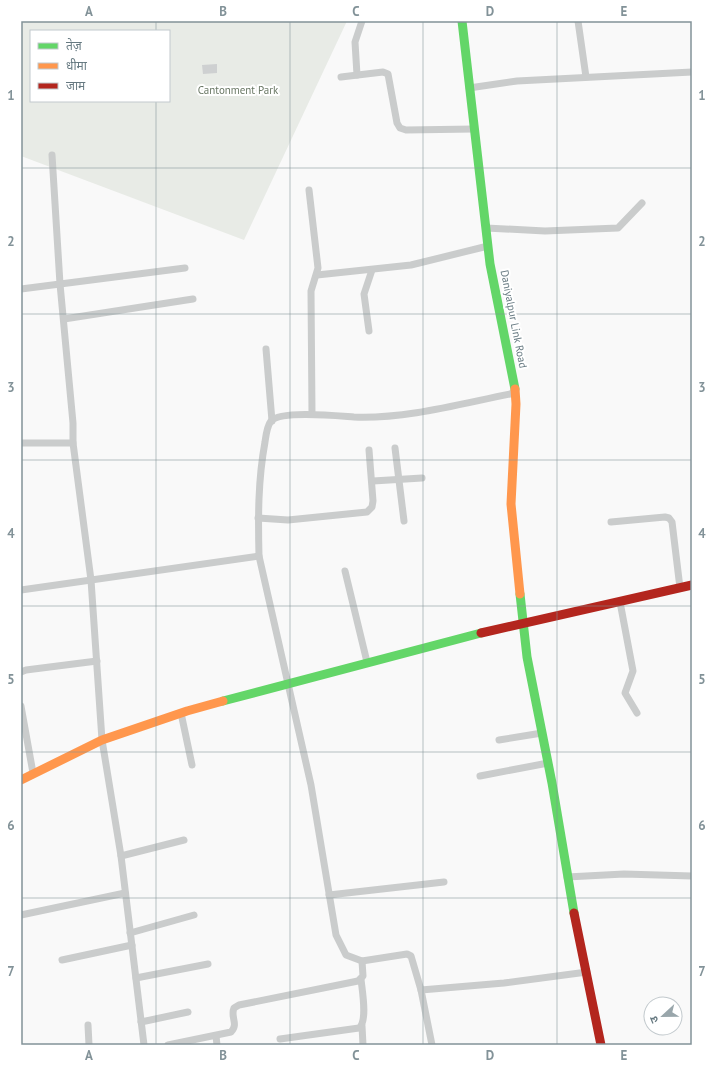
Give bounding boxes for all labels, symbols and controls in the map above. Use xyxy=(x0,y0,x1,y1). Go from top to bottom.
text: A xyxy=(85,3,93,20)
text: B xyxy=(219,3,227,20)
text: C xyxy=(352,3,360,20)
text: D xyxy=(486,3,494,20)
text: E xyxy=(621,3,628,20)
legend xyxy=(30,30,170,102)
text: तेज़ xyxy=(66,38,83,53)
text: धीमा xyxy=(66,58,88,73)
text: जाम xyxy=(66,78,86,93)
park label: Cantonment Park xyxy=(198,83,279,97)
text: 1 xyxy=(7,87,15,104)
text: 1 xyxy=(698,87,706,104)
text: 2 xyxy=(7,233,15,250)
text: 2 xyxy=(698,233,706,250)
street label: Daniyalpur Link Road xyxy=(498,269,530,369)
text: 3 xyxy=(7,379,15,396)
text: 3 xyxy=(698,379,706,396)
text: 4 xyxy=(7,525,15,542)
text: 4 xyxy=(698,525,706,542)
text: 5 xyxy=(7,671,15,688)
text: 5 xyxy=(698,671,706,688)
text: 6 xyxy=(7,817,15,834)
text: 6 xyxy=(698,817,706,834)
text: 7 xyxy=(7,963,15,980)
text: 7 xyxy=(698,963,706,980)
north arrow xyxy=(643,996,683,1036)
text: उ xyxy=(646,1014,661,1025)
text: A xyxy=(85,1047,93,1064)
text: B xyxy=(219,1047,227,1064)
text: C xyxy=(352,1047,360,1064)
text: D xyxy=(486,1047,494,1064)
text: E xyxy=(621,1047,628,1064)

